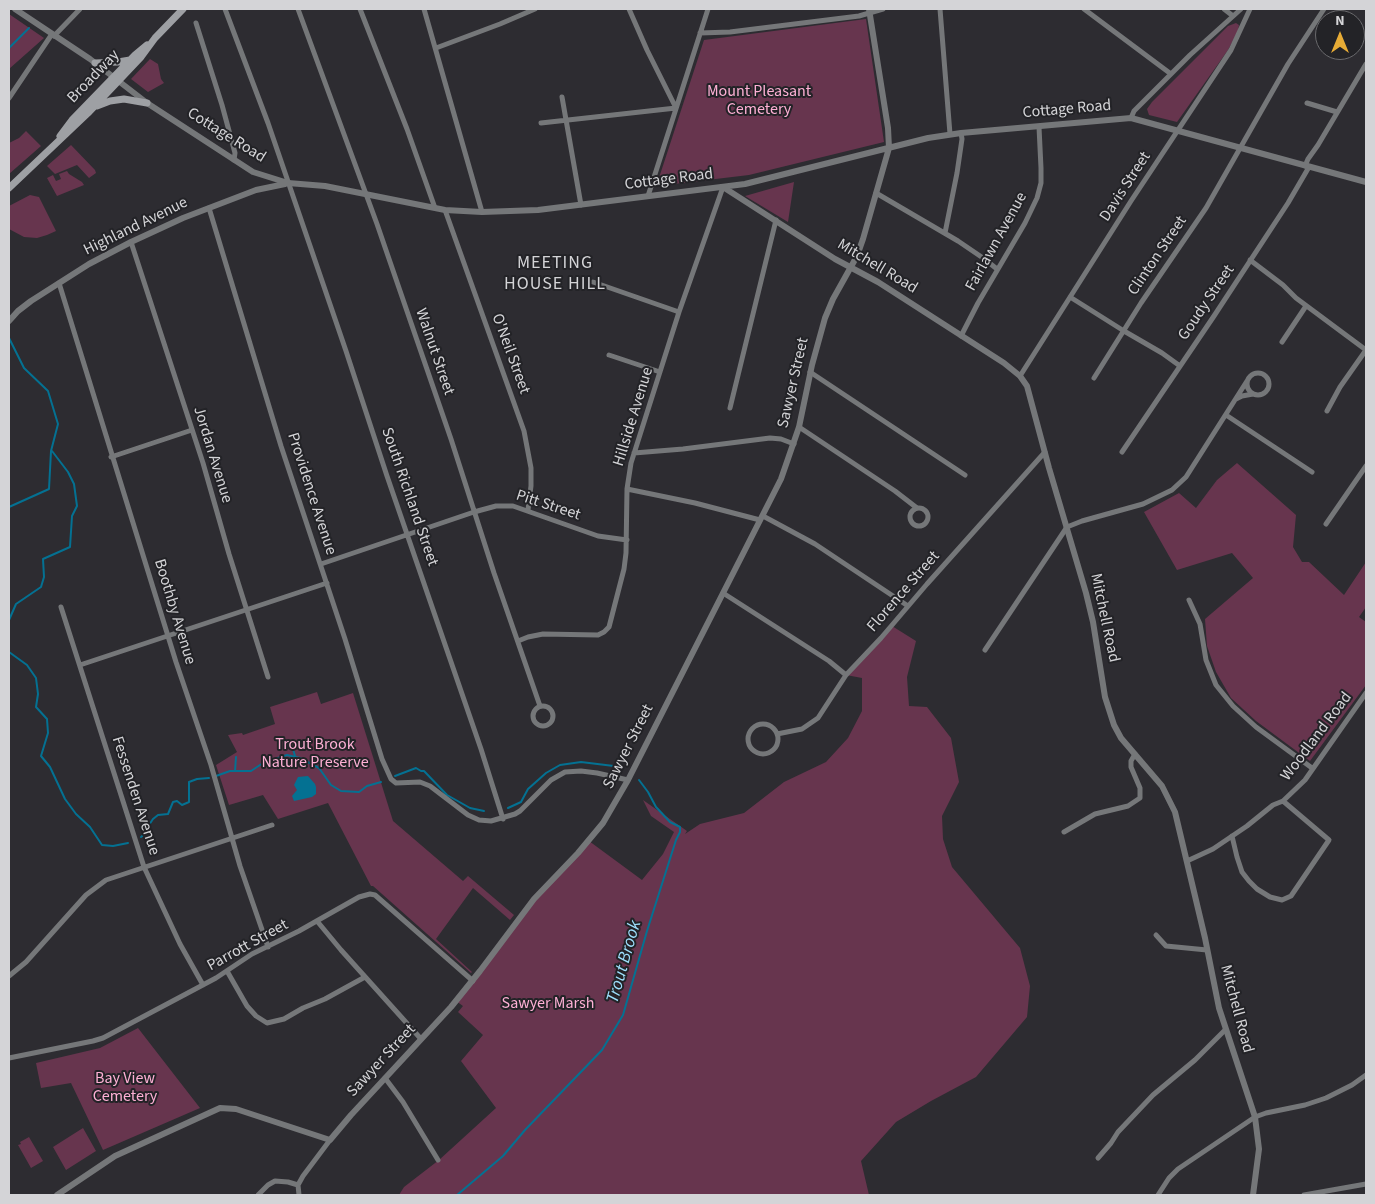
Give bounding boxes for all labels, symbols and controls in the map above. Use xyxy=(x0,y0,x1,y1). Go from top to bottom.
north arrow xyxy=(1315,10,1365,60)
text: N xyxy=(1335,11,1345,31)
street label: Broadway xyxy=(64,46,124,108)
park label: Mount Pleasant Cemetery xyxy=(707,82,811,120)
street label: Cottage Road xyxy=(1022,97,1112,123)
street label: Cottage Road xyxy=(183,104,269,168)
street label: Davis Street xyxy=(1096,149,1156,225)
street label: Cottage Road xyxy=(624,165,714,195)
street label: Fairlawn Avenue xyxy=(962,189,1032,295)
street label: Highland Avenue xyxy=(81,194,191,260)
street label: Clinton Street xyxy=(1124,213,1192,299)
street label: Mitchell Road xyxy=(833,235,921,299)
district label: MEETING HOUSE HILL xyxy=(503,253,607,296)
street label: Goudy Street xyxy=(1175,262,1239,344)
street label: Walnut Street xyxy=(410,306,458,398)
street label: O'Neil Street xyxy=(487,311,533,397)
street label: Sawyer Street xyxy=(774,336,814,430)
street label: Hillside Avenue xyxy=(610,365,658,469)
street label: Jordan Avenue xyxy=(188,404,236,506)
street label: South Richland Street xyxy=(376,425,442,569)
street label: Providence Avenue xyxy=(282,430,340,558)
street label: Pitt Street xyxy=(513,487,583,525)
street label: Florence Street xyxy=(864,548,944,636)
street label: Boothby Avenue xyxy=(149,557,199,667)
street label: Mitchell Road xyxy=(1085,572,1123,664)
street label: Woodland Road xyxy=(1277,689,1357,785)
street label: Sawyer Street xyxy=(599,702,659,792)
street label: Fessenden Avenue xyxy=(107,734,163,858)
park label: Trout Brook Nature Preserve xyxy=(261,735,369,773)
street label: Parrott Street xyxy=(204,916,292,976)
water label: Trout Brook xyxy=(603,918,647,1006)
street label: Mitchell Road xyxy=(1215,963,1257,1055)
park label: Sawyer Marsh xyxy=(502,994,594,1014)
street label: Sawyer Street xyxy=(344,1021,420,1101)
park label: Bay View Cemetery xyxy=(93,1069,157,1107)

